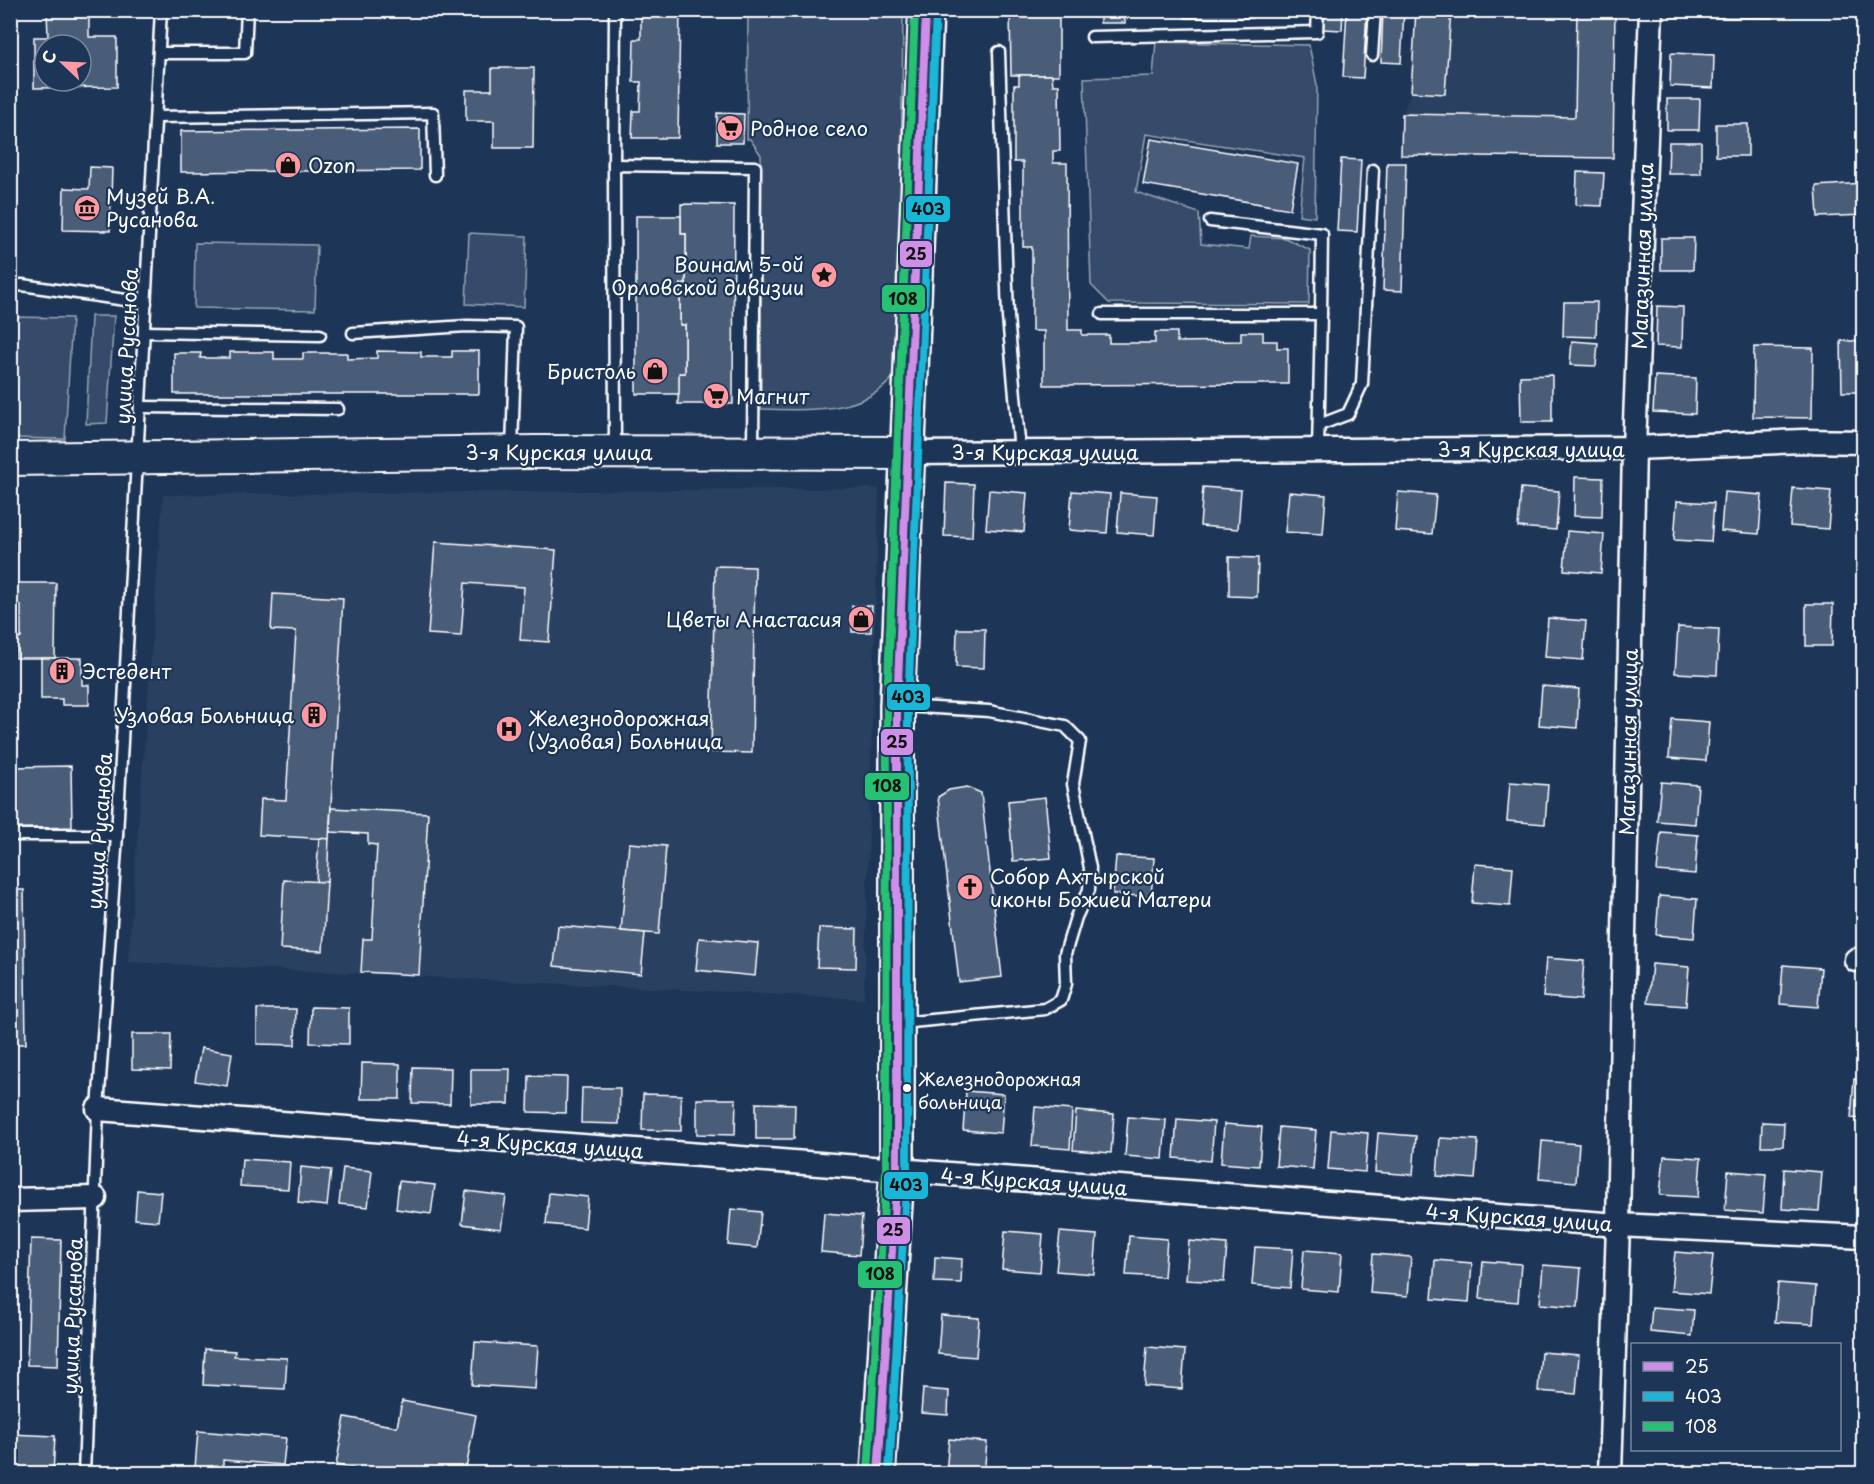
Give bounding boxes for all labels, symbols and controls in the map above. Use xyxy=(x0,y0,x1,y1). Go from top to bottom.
north arrow xyxy=(33,33,93,93)
text: С xyxy=(35,47,62,67)
supermarket icon: Родное село xyxy=(715,113,745,143)
place label: Родное село xyxy=(750,113,868,143)
shop icon: Ozon xyxy=(273,150,303,180)
place label: Ozon xyxy=(308,150,356,180)
street label: Магазинная улица xyxy=(1624,162,1660,350)
place label: Музей В.А. Русанова xyxy=(106,181,216,234)
museum icon: Музей В.А. Русанова xyxy=(72,193,102,223)
line badge: 403 xyxy=(905,195,951,223)
text: 403 xyxy=(911,196,945,220)
line badge: 25 xyxy=(899,240,933,268)
text: 25 xyxy=(905,241,927,265)
place label: Воинам 5-ой Орловской дивизии xyxy=(611,249,804,302)
place icon: Воинам 5-ой Орловской дивизии xyxy=(809,260,839,290)
street label: улица Русанова xyxy=(107,266,145,425)
line badge: 108 xyxy=(881,284,926,313)
text: 108 xyxy=(888,286,918,310)
place label: Бристоль xyxy=(547,356,636,386)
shop icon: Бристоль xyxy=(640,356,670,386)
supermarket icon: Магнит xyxy=(701,381,731,411)
place label: Магнит xyxy=(736,381,810,411)
street label: 3-я Курская улица xyxy=(1438,434,1625,464)
street label: 3-я Курская улица xyxy=(466,437,653,467)
street label: 3-я Курская улица xyxy=(952,437,1139,467)
place label: Цветы Анастасия xyxy=(666,604,842,634)
shop icon: Цветы Анастасия xyxy=(846,604,876,634)
street label: Магазинная улица xyxy=(1611,648,1645,836)
building icon: Эстедент xyxy=(47,656,77,686)
place label: Эстедент xyxy=(82,656,171,686)
line badge: 403 xyxy=(886,683,931,711)
text: 403 xyxy=(891,684,925,708)
place label: Узловая Больница xyxy=(115,700,294,730)
building icon: Узловая Больница xyxy=(299,700,329,730)
place label: Железнодорожная (Узловая) Больница xyxy=(528,703,723,756)
hospital icon: Железнодорожная (Узловая) Больница xyxy=(494,714,524,744)
line badge: 25 xyxy=(880,728,914,756)
text: 25 xyxy=(886,729,908,753)
street label: улица Русанова xyxy=(79,751,119,910)
line badge: 108 xyxy=(864,772,910,801)
text: 108 xyxy=(872,773,902,797)
place label: Собор Ахтырской иконы Божией Матери xyxy=(990,861,1212,914)
church icon: Собор Ахтырской иконы Божией Матери xyxy=(955,872,985,902)
place label: Железнодорожная больница xyxy=(918,1065,1081,1115)
marker: Железнодорожная больница xyxy=(901,1082,913,1094)
street label: 4-я Курская улица xyxy=(456,1123,645,1166)
street label: 4-я Курская улица xyxy=(940,1160,1129,1203)
line badge: 403 xyxy=(883,1171,929,1200)
text: 403 xyxy=(889,1172,923,1196)
street label: 4-я Курская улица xyxy=(1425,1196,1614,1239)
line badge: 25 xyxy=(876,1216,911,1245)
text: 25 xyxy=(882,1217,904,1241)
street label: улица Русанова xyxy=(54,1236,90,1395)
line badge: 108 xyxy=(857,1260,903,1289)
text: 108 xyxy=(865,1261,895,1285)
legend xyxy=(1631,1343,1841,1451)
text: 25 xyxy=(1685,1352,1709,1379)
text: 403 xyxy=(1685,1382,1722,1409)
text: 108 xyxy=(1685,1412,1718,1439)

